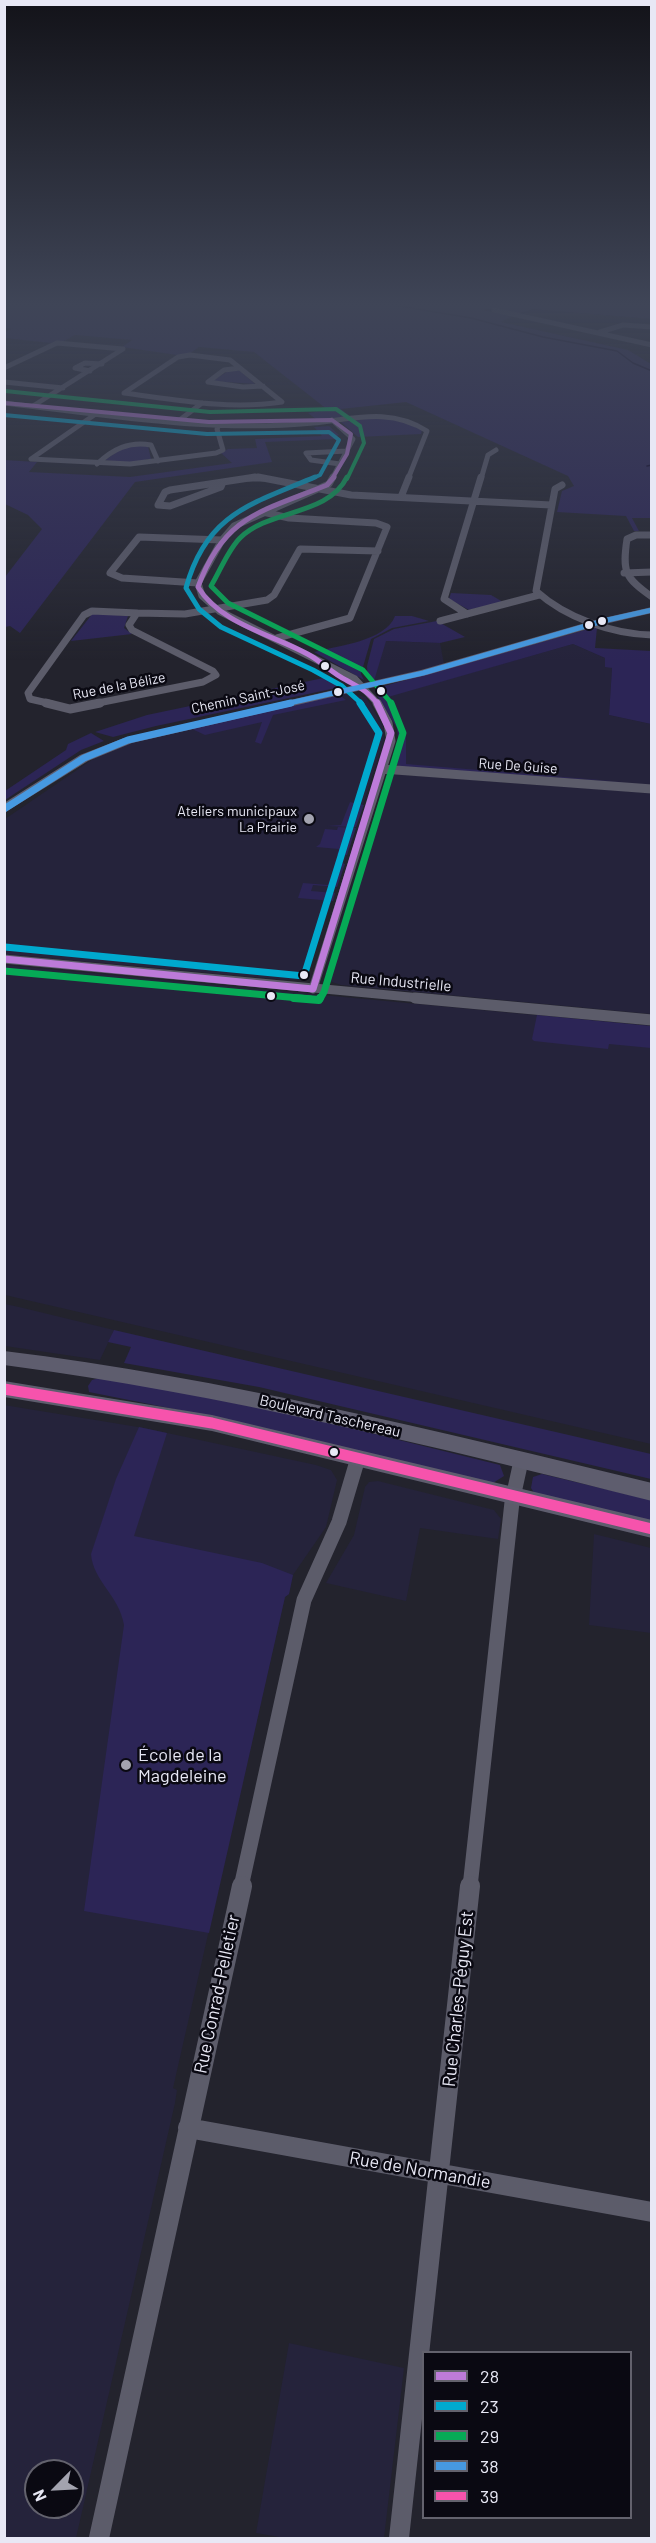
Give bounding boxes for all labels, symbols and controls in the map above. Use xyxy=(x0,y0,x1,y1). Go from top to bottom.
unlabelled marker xyxy=(596,615,608,627)
unlabelled marker xyxy=(583,619,595,631)
unlabelled marker xyxy=(319,660,331,672)
street label: Rue de la Bélize xyxy=(71,669,167,703)
street label: Chemin Saint-José xyxy=(190,677,306,717)
unlabelled marker xyxy=(375,685,387,697)
unlabelled marker xyxy=(332,686,344,698)
street label: Rue De Guise xyxy=(478,755,558,777)
place label: Ateliers municipaux La Prairie xyxy=(177,803,297,836)
marker: Ateliers municipaux La Prairie xyxy=(302,812,316,826)
unlabelled marker xyxy=(298,969,310,981)
street label: Rue Industrielle xyxy=(350,969,452,995)
unlabelled marker xyxy=(265,990,277,1002)
street label: Boulevard Taschereau xyxy=(258,1391,402,1441)
unlabelled marker xyxy=(328,1446,340,1458)
place label: École de la Magdeleine xyxy=(138,1744,227,1786)
marker: École de la Magdeleine xyxy=(119,1758,133,1772)
street label: Rue Charles-Péguy Est xyxy=(438,1910,478,2088)
street label: Rue Conrad-Pelletier xyxy=(190,1913,244,2075)
street label: Rue de Normandie xyxy=(348,2147,492,2193)
legend xyxy=(422,2351,632,2519)
text: 28 xyxy=(480,2365,499,2387)
text: 23 xyxy=(480,2395,499,2417)
text: 29 xyxy=(480,2425,499,2447)
text: 38 xyxy=(480,2455,499,2477)
north arrow xyxy=(24,2459,84,2519)
text: 39 xyxy=(480,2485,499,2507)
text: N xyxy=(28,2487,50,2504)

